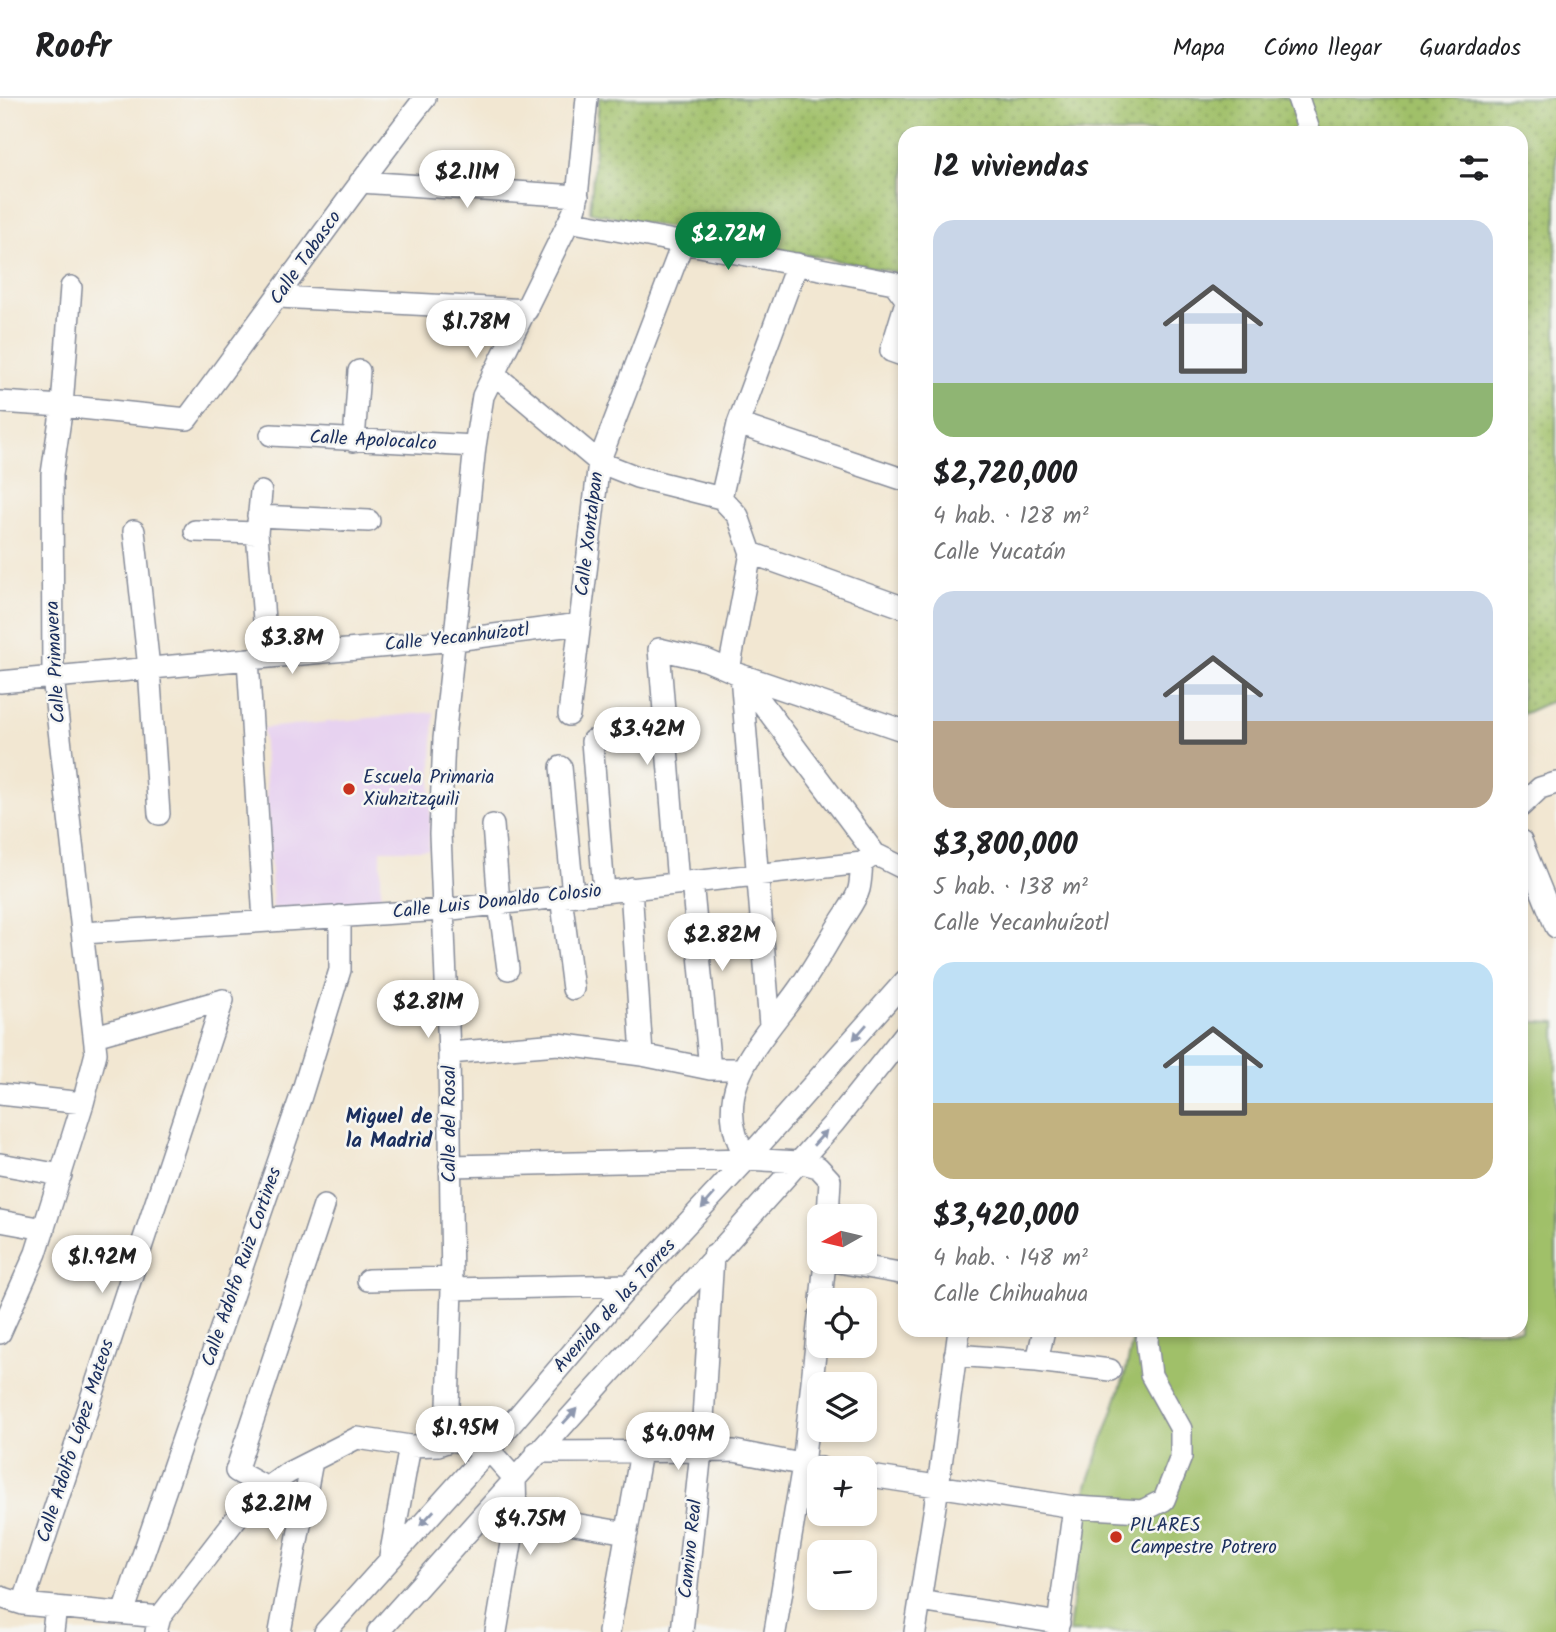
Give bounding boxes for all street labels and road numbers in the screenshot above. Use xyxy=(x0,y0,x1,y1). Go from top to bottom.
street label: Calle Tabasco xyxy=(262,205,350,311)
street label: Calle Apolocalco xyxy=(309,423,437,459)
street label: Calle Xontalpan xyxy=(567,470,613,598)
street label: Calle Primavera xyxy=(38,600,74,724)
street label: Calle Yecanhuízotl xyxy=(383,615,531,661)
street label: Calle Luis Donaldo Colosio xyxy=(391,876,603,928)
street label: Calle del Rosal xyxy=(435,1065,465,1183)
street label: Calle Adolfo Ruiz Cortines xyxy=(194,1163,290,1371)
street label: Avenida de las Torres xyxy=(546,1232,684,1380)
street label: Calle Adolfo López Mateos xyxy=(29,1335,123,1547)
street label: Camino Real xyxy=(671,1498,711,1600)

